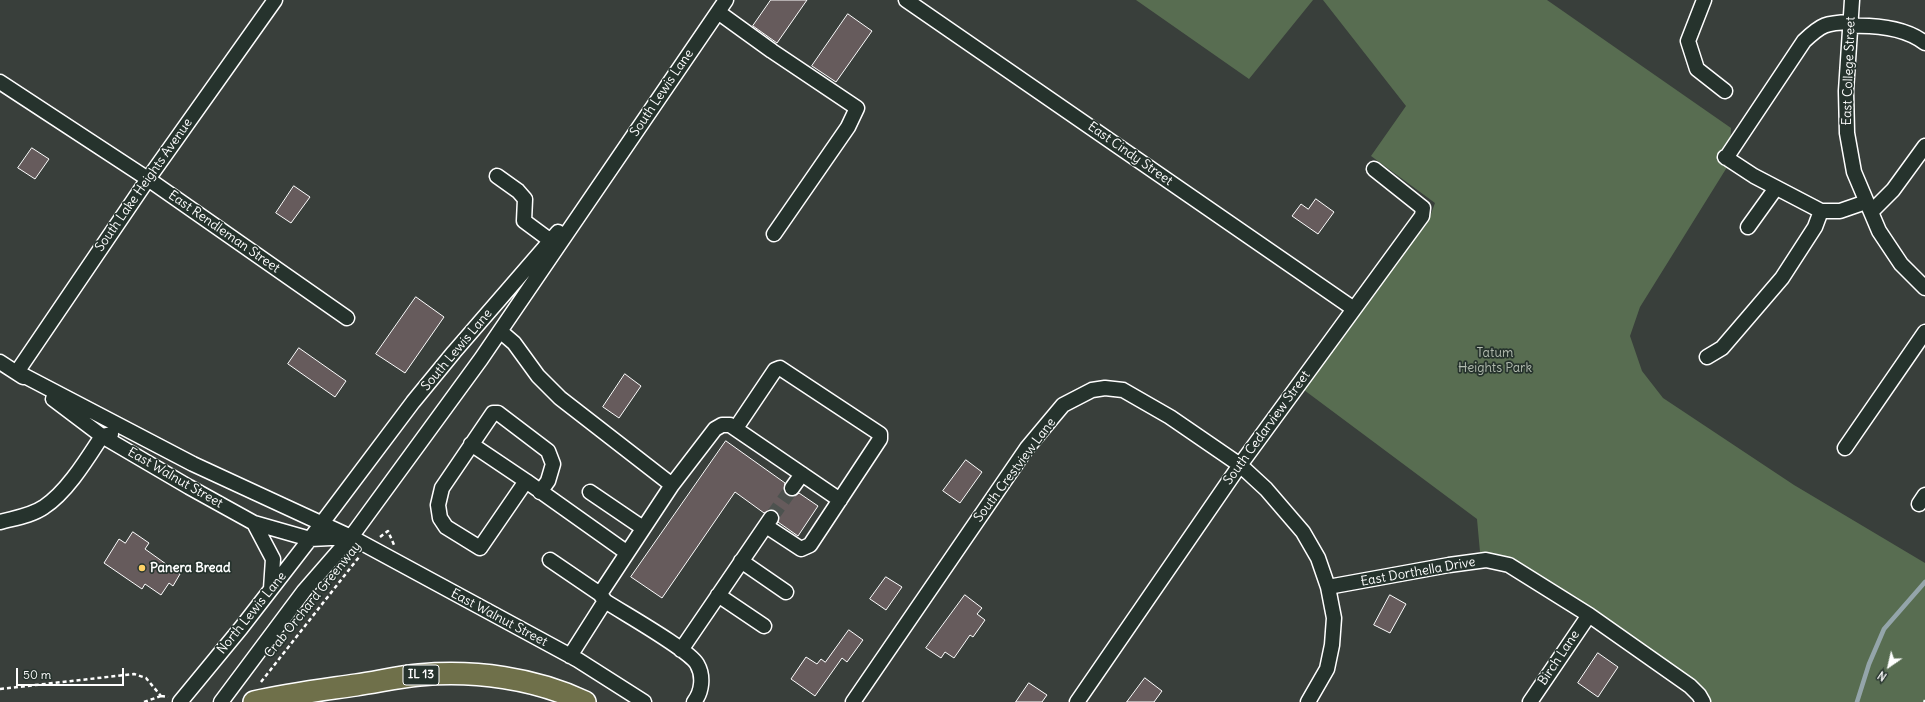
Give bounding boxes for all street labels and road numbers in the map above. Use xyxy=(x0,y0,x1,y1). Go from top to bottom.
street label: East College Street xyxy=(1839,16,1859,126)
street label: South Lewis Lane xyxy=(627,46,697,140)
street label: South Lake Heights Avenue xyxy=(92,115,196,255)
street label: East Cindy Street xyxy=(1085,119,1175,189)
street label: East Rendleman Street xyxy=(165,188,283,276)
street label: South Lewis Lane xyxy=(418,306,496,394)
street label: South Cedarview Street xyxy=(1220,368,1314,488)
street label: South Crestview Lane xyxy=(971,415,1059,525)
street label: East Walnut Street xyxy=(125,444,225,512)
street label: Crab Orchard Greenway xyxy=(261,539,365,661)
street label: East Dorthella Drive xyxy=(1359,554,1477,590)
street label: North Lewis Lane xyxy=(214,569,290,657)
street label: East Walnut Street xyxy=(448,586,550,650)
street label: Birch Lane xyxy=(1535,628,1583,688)
road number: IL 13 xyxy=(403,665,439,685)

